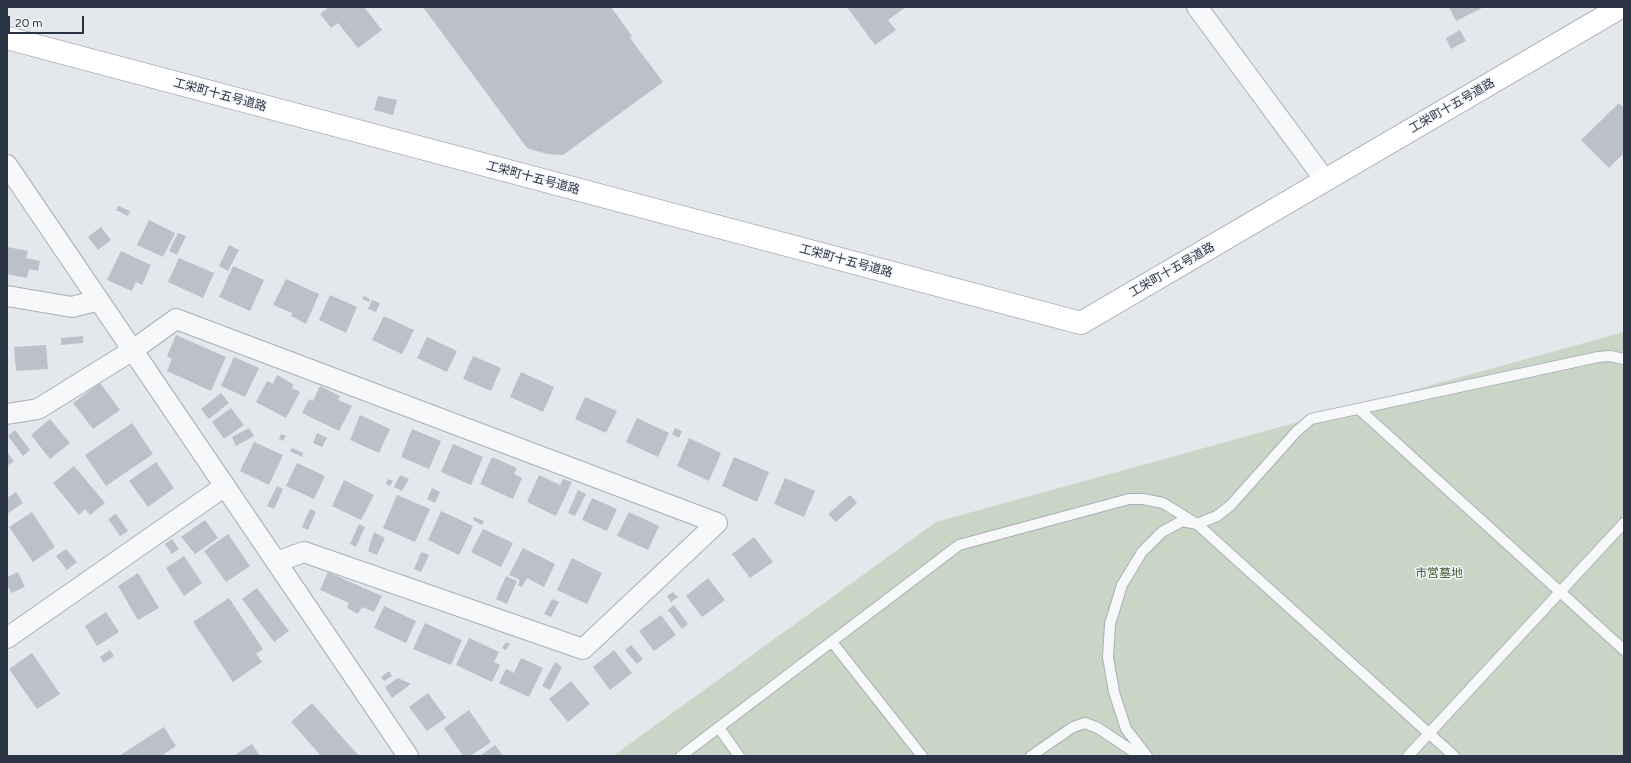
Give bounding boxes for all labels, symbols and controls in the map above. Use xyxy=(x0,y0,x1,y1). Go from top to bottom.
scale bar xyxy=(10,8,86,34)
text: 20 m xyxy=(15,16,43,30)
street label: 工栄町十五号道路 xyxy=(172,76,268,114)
street label: 工栄町十五号道路 xyxy=(1407,76,1497,136)
street label: 工栄町十五号道路 xyxy=(485,159,581,197)
street label: 工栄町十五号道路 xyxy=(1127,240,1217,300)
street label: 工栄町十五号道路 xyxy=(798,242,894,280)
park label: 市営墓地 xyxy=(1415,566,1463,580)

